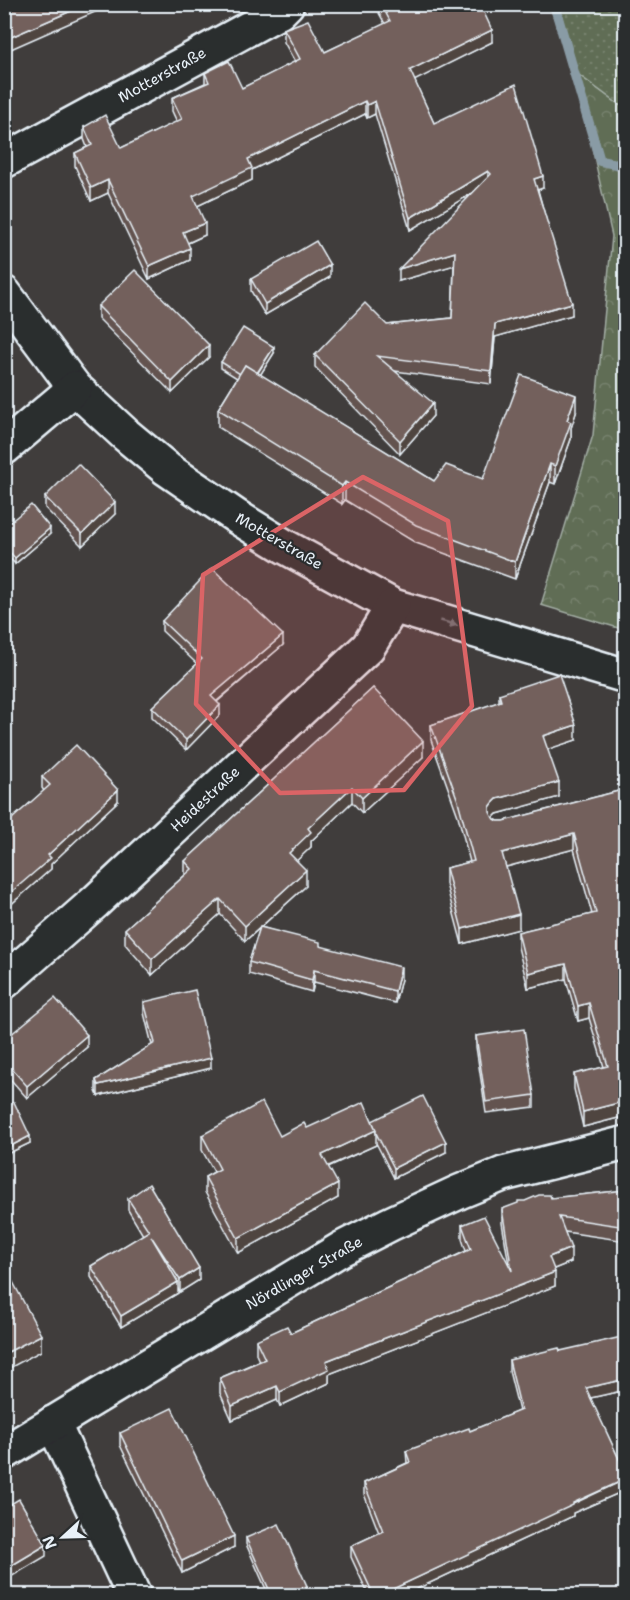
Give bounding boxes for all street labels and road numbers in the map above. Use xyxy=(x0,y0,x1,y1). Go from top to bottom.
street label: Motterstraße xyxy=(114,43,210,107)
street label: Motterstraße xyxy=(232,508,326,574)
street label: Heidestraße xyxy=(166,762,244,836)
street label: Nördlinger Straße xyxy=(242,1231,366,1315)

